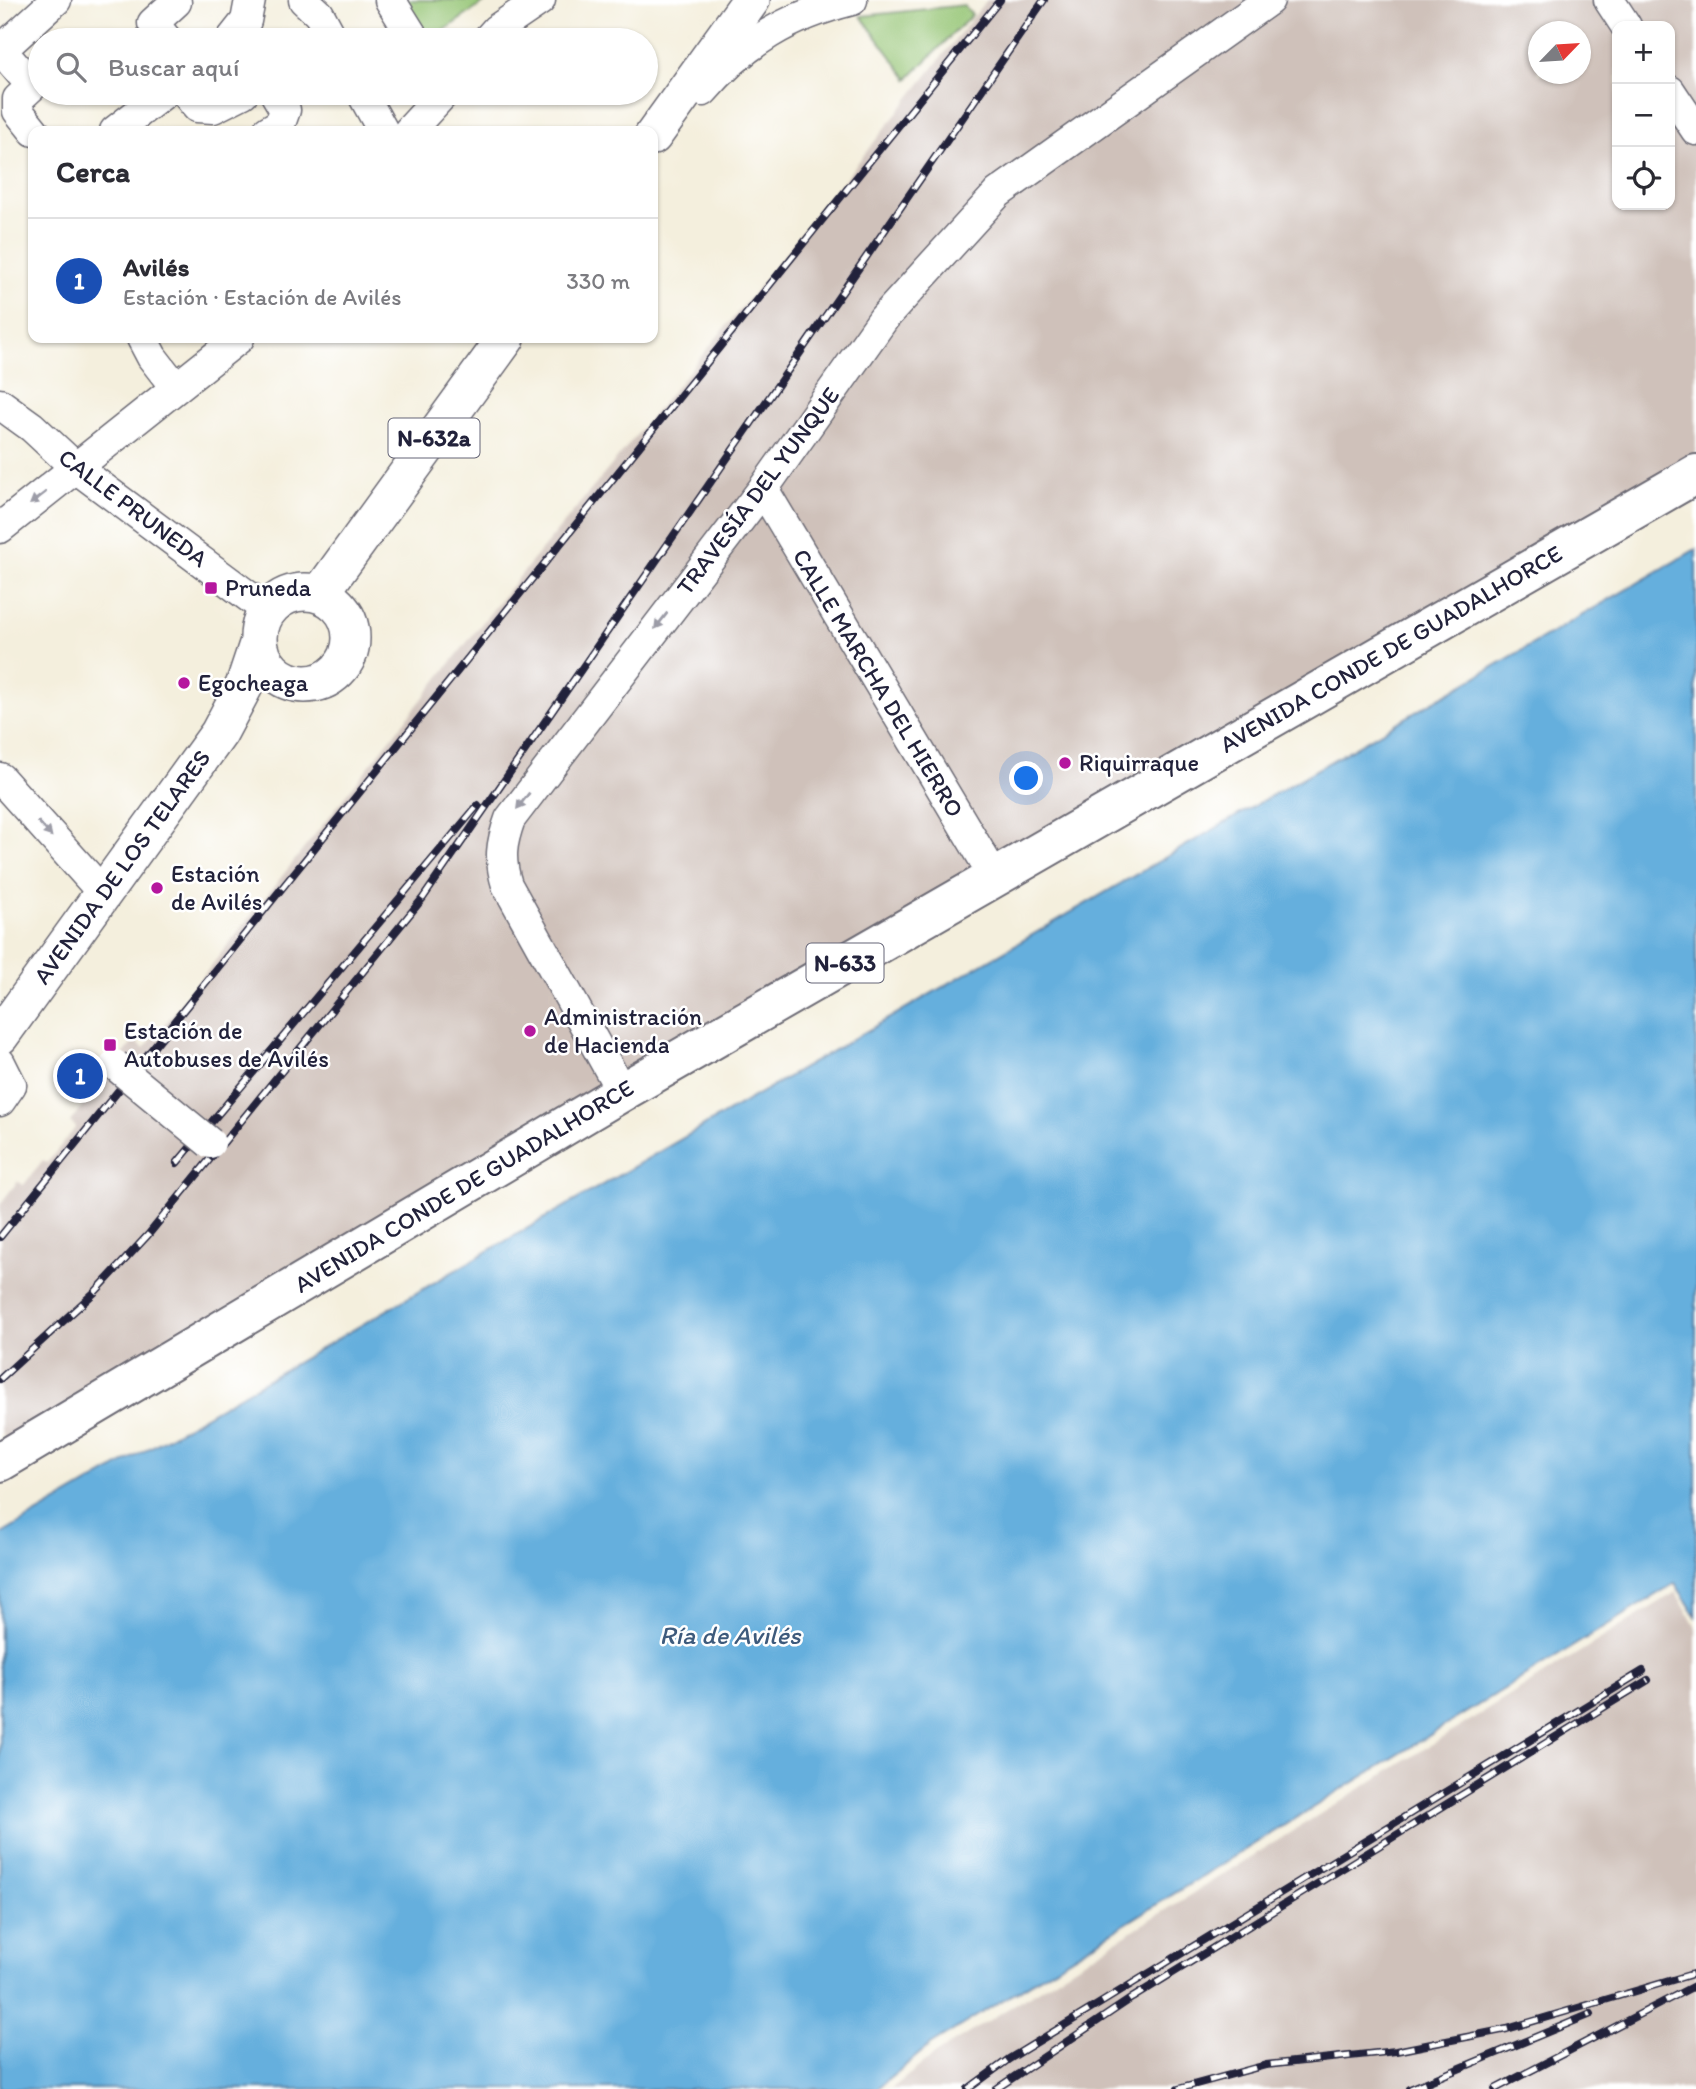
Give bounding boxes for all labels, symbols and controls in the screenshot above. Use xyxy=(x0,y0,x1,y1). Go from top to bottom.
north arrow xyxy=(1528,21,1591,84)
map controls xyxy=(1612,21,1675,210)
button: + xyxy=(1612,21,1675,84)
search box xyxy=(28,28,658,105)
icon: search xyxy=(52,48,90,86)
text: Buscar aquí xyxy=(108,51,239,83)
button: − xyxy=(1612,84,1675,147)
button: locate xyxy=(1612,147,1675,210)
text: Cerca xyxy=(56,153,130,190)
text: Avilés xyxy=(123,251,189,283)
text: 1 xyxy=(74,267,84,295)
text: 330 m xyxy=(566,267,630,295)
text: Estación · Estación de Avilés xyxy=(123,283,402,311)
street label: TRAVESÍA DEL YUNQUE xyxy=(670,381,845,600)
road number: N-632a xyxy=(388,418,480,458)
street label: CALLE PRUNEDA xyxy=(53,442,214,573)
one-way arrow xyxy=(29,491,47,505)
street label: AVENIDA CONDE DE GUADALHORCE xyxy=(1214,538,1567,759)
street label: CALLE MARCHA DEL HIERRO xyxy=(787,543,970,822)
place label: Pruneda xyxy=(225,573,312,602)
marker: Pruneda xyxy=(203,580,219,596)
one-way arrow xyxy=(655,612,669,630)
place label: Egocheaga xyxy=(198,668,309,697)
marker: Egocheaga xyxy=(176,675,192,691)
street label: AVENIDA DE LOS TELARES xyxy=(27,744,216,990)
place label: Riquirraque xyxy=(1079,748,1199,777)
marker: Riquirraque xyxy=(1057,755,1073,771)
your location xyxy=(1009,761,1043,795)
one-way arrow xyxy=(515,792,530,810)
one-way arrow xyxy=(37,820,53,837)
place label: Estación de Avilés xyxy=(171,859,263,916)
marker: Estación de Avilés xyxy=(149,880,165,896)
road number: N-633 xyxy=(806,944,884,982)
place label: Administración de Hacienda xyxy=(544,1002,702,1059)
place label: Estación de Autobuses de Avilés xyxy=(124,1016,329,1073)
marker: Administración de Hacienda xyxy=(522,1023,538,1039)
marker: Estación de Autobuses de Avilés xyxy=(102,1037,118,1053)
pin: 1 xyxy=(57,1050,103,1102)
street label: AVENIDA CONDE DE GUADALHORCE xyxy=(289,1073,639,1299)
water label: Ría de Avilés xyxy=(660,1619,802,1651)

